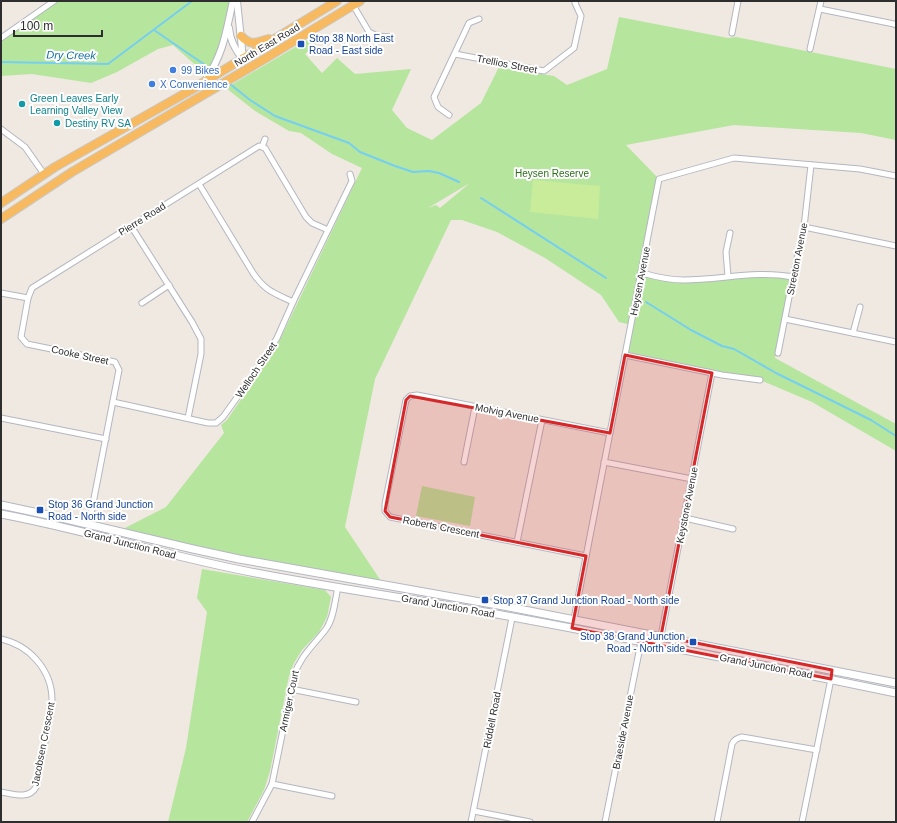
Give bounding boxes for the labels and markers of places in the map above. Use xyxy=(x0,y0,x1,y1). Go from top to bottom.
place label: Stop 38 North East Road - East side xyxy=(309,33,394,56)
marker: Stop 38 North East Road - East side xyxy=(296,39,306,49)
marker: 99 Bikes xyxy=(168,65,178,75)
place label: 99 Bikes xyxy=(181,65,219,76)
marker: X Convenience xyxy=(147,79,157,89)
place label: X Convenience xyxy=(160,79,228,90)
place label: Green Leaves Early Learning Valley View xyxy=(30,93,123,116)
marker: Green Leaves Early Learning Valley View xyxy=(17,99,27,109)
marker: Destiny RV SA xyxy=(52,118,62,128)
place label: Destiny RV SA xyxy=(65,118,131,129)
place label: Stop 36 Grand Junction Road - North side xyxy=(48,499,153,522)
marker: Stop 36 Grand Junction Road - North side xyxy=(35,505,45,515)
marker: Stop 37 Grand Junction Road - North side xyxy=(480,595,490,605)
place label: Stop 37 Grand Junction Road - North side xyxy=(493,595,680,606)
place label: Stop 38 Grand Junction Road - North side xyxy=(580,631,685,654)
marker: Stop 38 Grand Junction Road - North side xyxy=(688,637,698,647)

